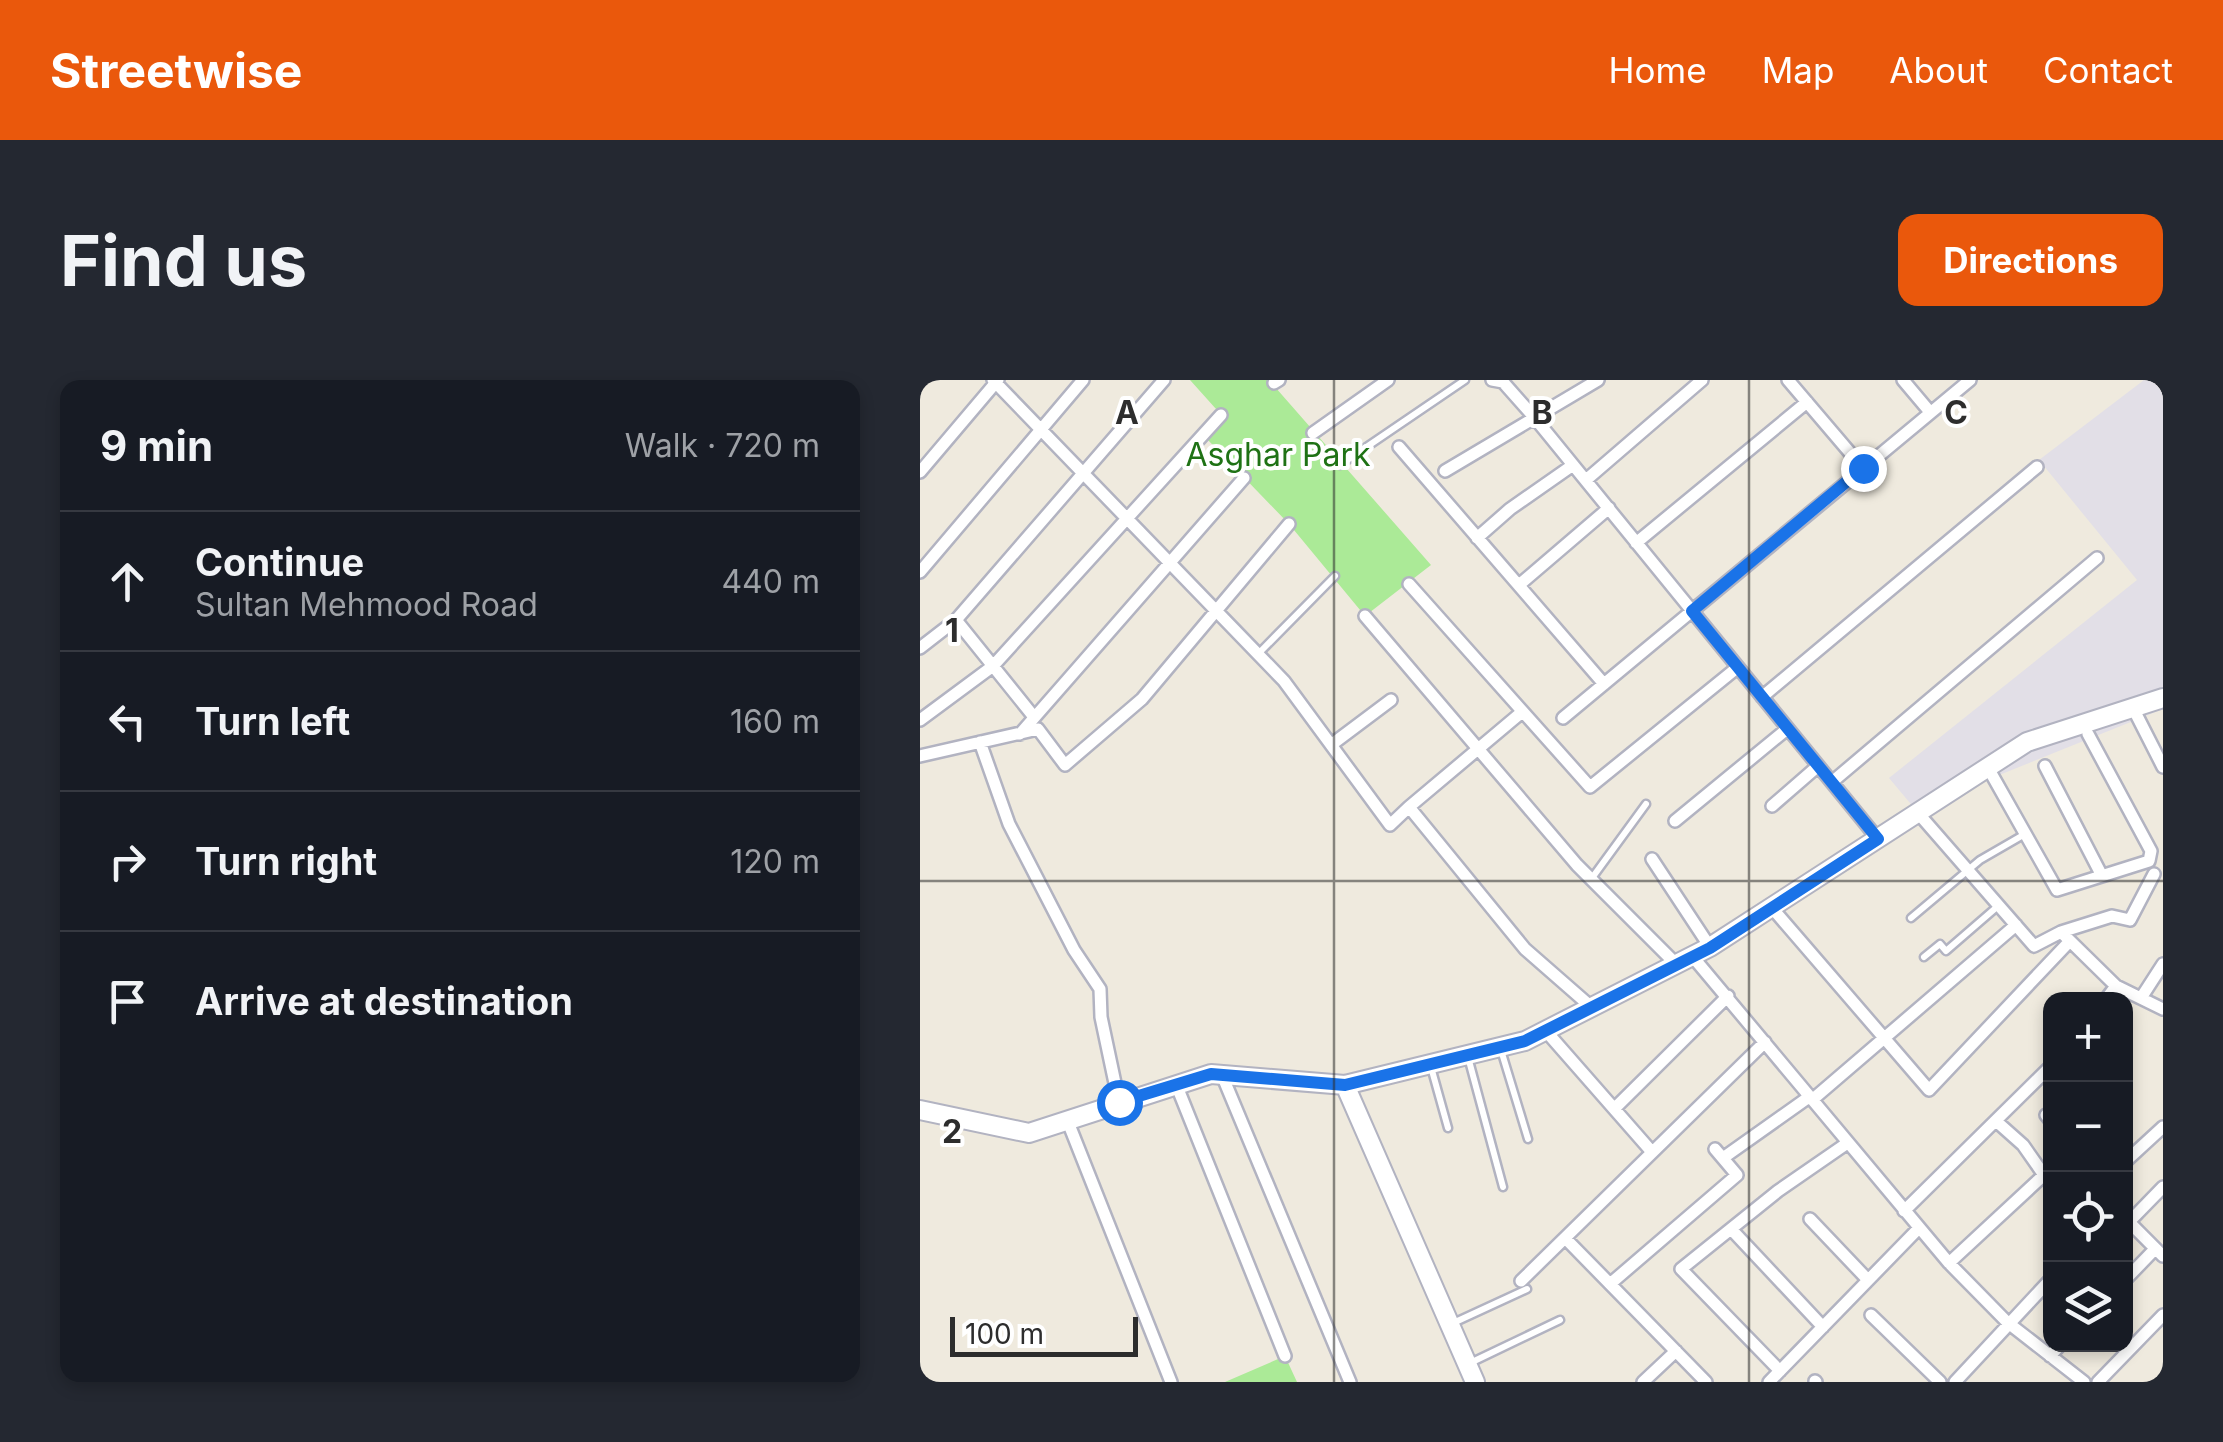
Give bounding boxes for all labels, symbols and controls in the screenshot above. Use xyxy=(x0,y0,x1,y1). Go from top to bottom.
text: Streetwise xyxy=(50,41,302,100)
text: Home xyxy=(1609,49,1707,91)
text: Map xyxy=(1762,49,1834,91)
text: About xyxy=(1889,49,1988,91)
text: Contact xyxy=(2043,49,2173,91)
button: Directions xyxy=(1898,214,2163,306)
text: Find us xyxy=(60,218,307,303)
text: A xyxy=(1115,393,1139,432)
text: B xyxy=(1531,393,1553,432)
text: C xyxy=(1944,393,1968,432)
text: 9 min xyxy=(100,420,213,471)
text: Walk · 720 m xyxy=(625,426,820,465)
park label: Asghar Park xyxy=(1185,435,1371,474)
route end xyxy=(1841,446,1887,492)
text: Continue xyxy=(195,539,364,585)
icon: ahead xyxy=(100,554,155,609)
text: 440 m xyxy=(721,562,820,601)
text: Sultan Mehmood Road xyxy=(195,585,538,624)
text: 1 xyxy=(945,611,959,650)
icon: left xyxy=(100,694,155,749)
text: Turn left xyxy=(195,698,350,744)
text: 160 m xyxy=(730,702,820,741)
icon: right xyxy=(100,834,155,889)
text: Turn right xyxy=(195,838,377,884)
text: 120 m xyxy=(730,842,820,881)
icon: arrive xyxy=(100,974,155,1029)
text: Arrive at destination xyxy=(195,978,573,1024)
map controls xyxy=(2043,992,2133,1352)
button: + xyxy=(2043,992,2133,1082)
route start xyxy=(1097,1080,1143,1126)
button: − xyxy=(2043,1082,2133,1172)
text: 2 xyxy=(942,1112,962,1151)
button: locate xyxy=(2043,1172,2133,1262)
button: layers xyxy=(2043,1262,2133,1352)
scale bar xyxy=(950,1312,1138,1356)
text: 100 m xyxy=(965,1317,1044,1351)

